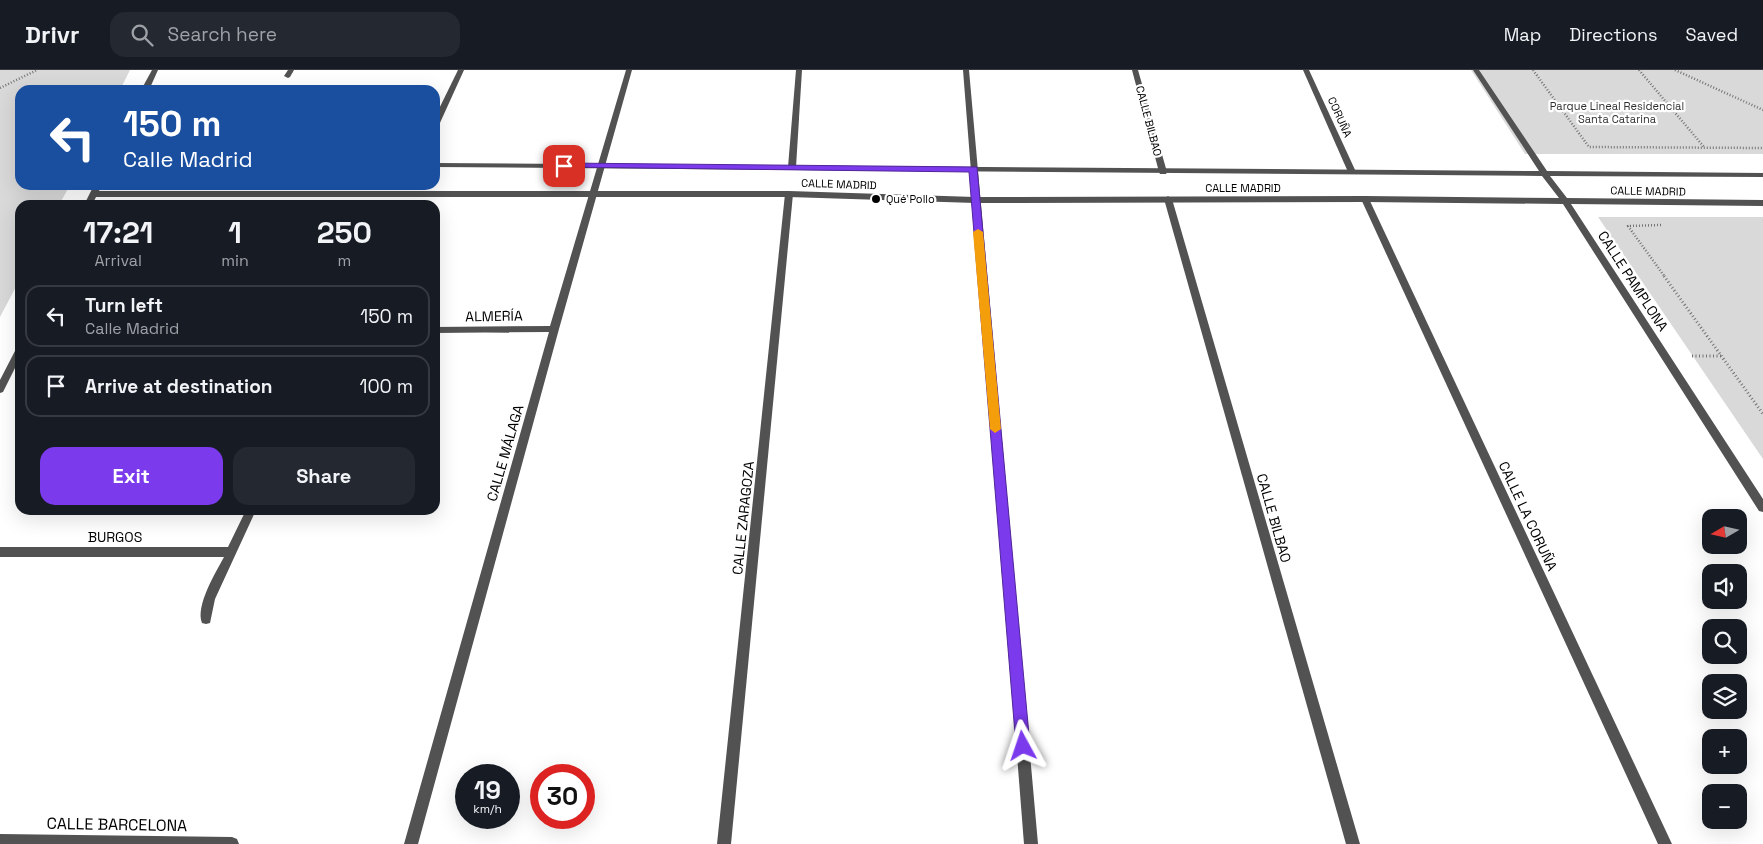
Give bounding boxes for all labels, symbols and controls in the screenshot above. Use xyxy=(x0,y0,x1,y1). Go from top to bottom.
search box xyxy=(110,12,460,57)
text: Drivr xyxy=(25,19,80,50)
icon: search xyxy=(128,21,156,49)
text: Search here xyxy=(168,22,277,47)
text: Map xyxy=(1504,23,1541,46)
text: Directions xyxy=(1569,23,1658,46)
text: Saved xyxy=(1686,23,1738,46)
street label: CALLE BILBAO xyxy=(1133,84,1165,158)
street label: CORUÑA xyxy=(1325,95,1355,140)
park label: Parque Lineal Residencial Santa Catarina xyxy=(1550,99,1684,126)
text: 150 m xyxy=(123,102,221,146)
icon: left xyxy=(40,105,105,170)
text: Calle Madrid xyxy=(123,145,253,173)
pin xyxy=(543,145,585,187)
icon: arrive xyxy=(550,152,578,180)
street label: CALLE MADRID xyxy=(801,176,877,192)
street label: CALLE MADRID xyxy=(1205,181,1281,195)
street label: CALLE MADRID xyxy=(1610,183,1686,199)
place label: Qué Pollo xyxy=(886,192,935,206)
marker: Qué Pollo xyxy=(870,193,882,205)
text: 17:21 xyxy=(83,213,153,252)
text: 1 xyxy=(228,213,242,252)
text: 250 xyxy=(317,213,372,252)
street label: CALLE PAMPLONA xyxy=(1594,227,1672,335)
text: Arrival xyxy=(94,250,142,271)
text: min xyxy=(221,250,249,271)
text: m xyxy=(338,250,351,271)
text: Turn left xyxy=(85,293,163,318)
icon: left xyxy=(42,302,70,330)
text: 150 m xyxy=(360,304,413,329)
street label: ALMERÍA xyxy=(465,306,523,326)
text: Calle Madrid xyxy=(85,318,179,339)
icon: arrive xyxy=(42,372,70,400)
text: Arrive at destination xyxy=(85,374,273,399)
text: 100 m xyxy=(359,374,413,399)
street label: CALLE MÁLAGA xyxy=(483,402,527,503)
button: Exit xyxy=(40,447,223,505)
button: Share xyxy=(233,447,415,505)
street label: CALLE LA CORUÑA xyxy=(1495,458,1561,574)
street label: CALLE ZARAGOZA xyxy=(728,460,758,576)
street label: CALLE BILBAO xyxy=(1253,471,1295,565)
north arrow xyxy=(1702,509,1748,554)
map controls xyxy=(1702,509,1747,829)
street label: BURGOS xyxy=(88,528,142,546)
button: sound xyxy=(1702,564,1747,609)
button: search xyxy=(1702,619,1747,664)
button: layers xyxy=(1702,674,1747,719)
position arrow xyxy=(996,719,1048,771)
button: + xyxy=(1702,729,1747,774)
speed limit sign: 30 xyxy=(530,764,595,829)
text: 19 xyxy=(474,774,501,806)
button: − xyxy=(1702,784,1747,829)
text: km/h xyxy=(473,801,502,817)
street label: CALLE BARCELONA xyxy=(46,813,187,836)

